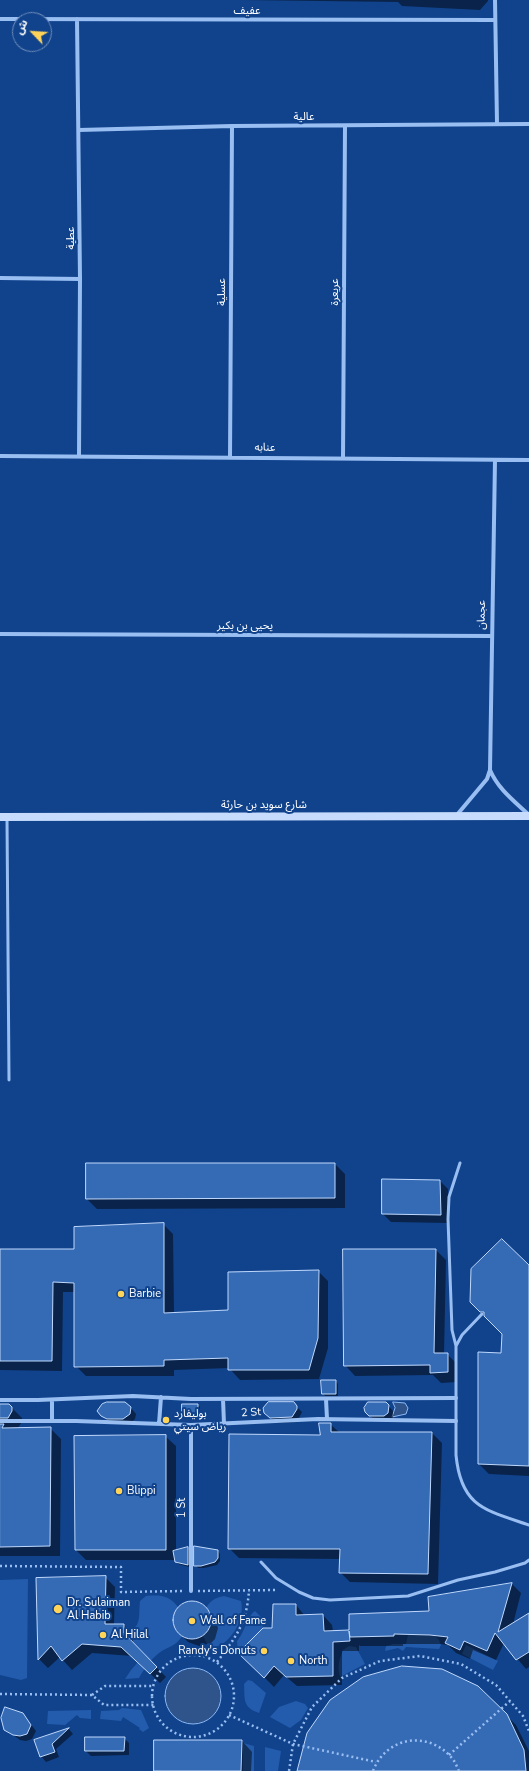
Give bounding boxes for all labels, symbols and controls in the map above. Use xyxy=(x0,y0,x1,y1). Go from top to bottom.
street label: عفيف xyxy=(233,4,261,18)
north arrow xyxy=(12,12,52,52)
text: ش xyxy=(12,17,32,37)
street label: عالية xyxy=(293,110,315,124)
street label: عطية xyxy=(64,227,78,249)
street label: عسلية xyxy=(215,278,229,306)
street label: عريعرة xyxy=(328,279,342,305)
street label: عنابه xyxy=(254,441,276,455)
street label: عجمان xyxy=(475,600,489,630)
street label: يحيى بن بكير xyxy=(217,619,273,633)
street label: شارع سويد بن حارثة xyxy=(221,798,307,812)
place label: Barbie xyxy=(129,1287,161,1301)
marker: Barbie xyxy=(116,1289,126,1299)
street label: 2 St xyxy=(241,1406,261,1420)
place label: بوليفارد رياض سيتي xyxy=(174,1407,226,1433)
marker: بوليفارد رياض سيتي xyxy=(161,1415,171,1425)
place label: Blippi xyxy=(127,1484,156,1498)
marker: Blippi xyxy=(114,1486,124,1496)
street label: 1 St xyxy=(175,1498,189,1518)
place label: Dr. Sulaiman Al Habib xyxy=(67,1596,130,1622)
marker: Dr. Sulaiman Al Habib xyxy=(52,1603,64,1615)
place label: Wall of Fame xyxy=(200,1614,266,1628)
marker: Wall of Fame xyxy=(187,1616,197,1626)
place label: Al Hilal xyxy=(111,1628,148,1642)
marker: Al Hilal xyxy=(98,1630,108,1640)
place label: Randy's Donuts xyxy=(178,1644,256,1658)
marker: Randy's Donuts xyxy=(259,1646,269,1656)
place label: North xyxy=(299,1654,328,1668)
marker: North xyxy=(286,1656,296,1666)

